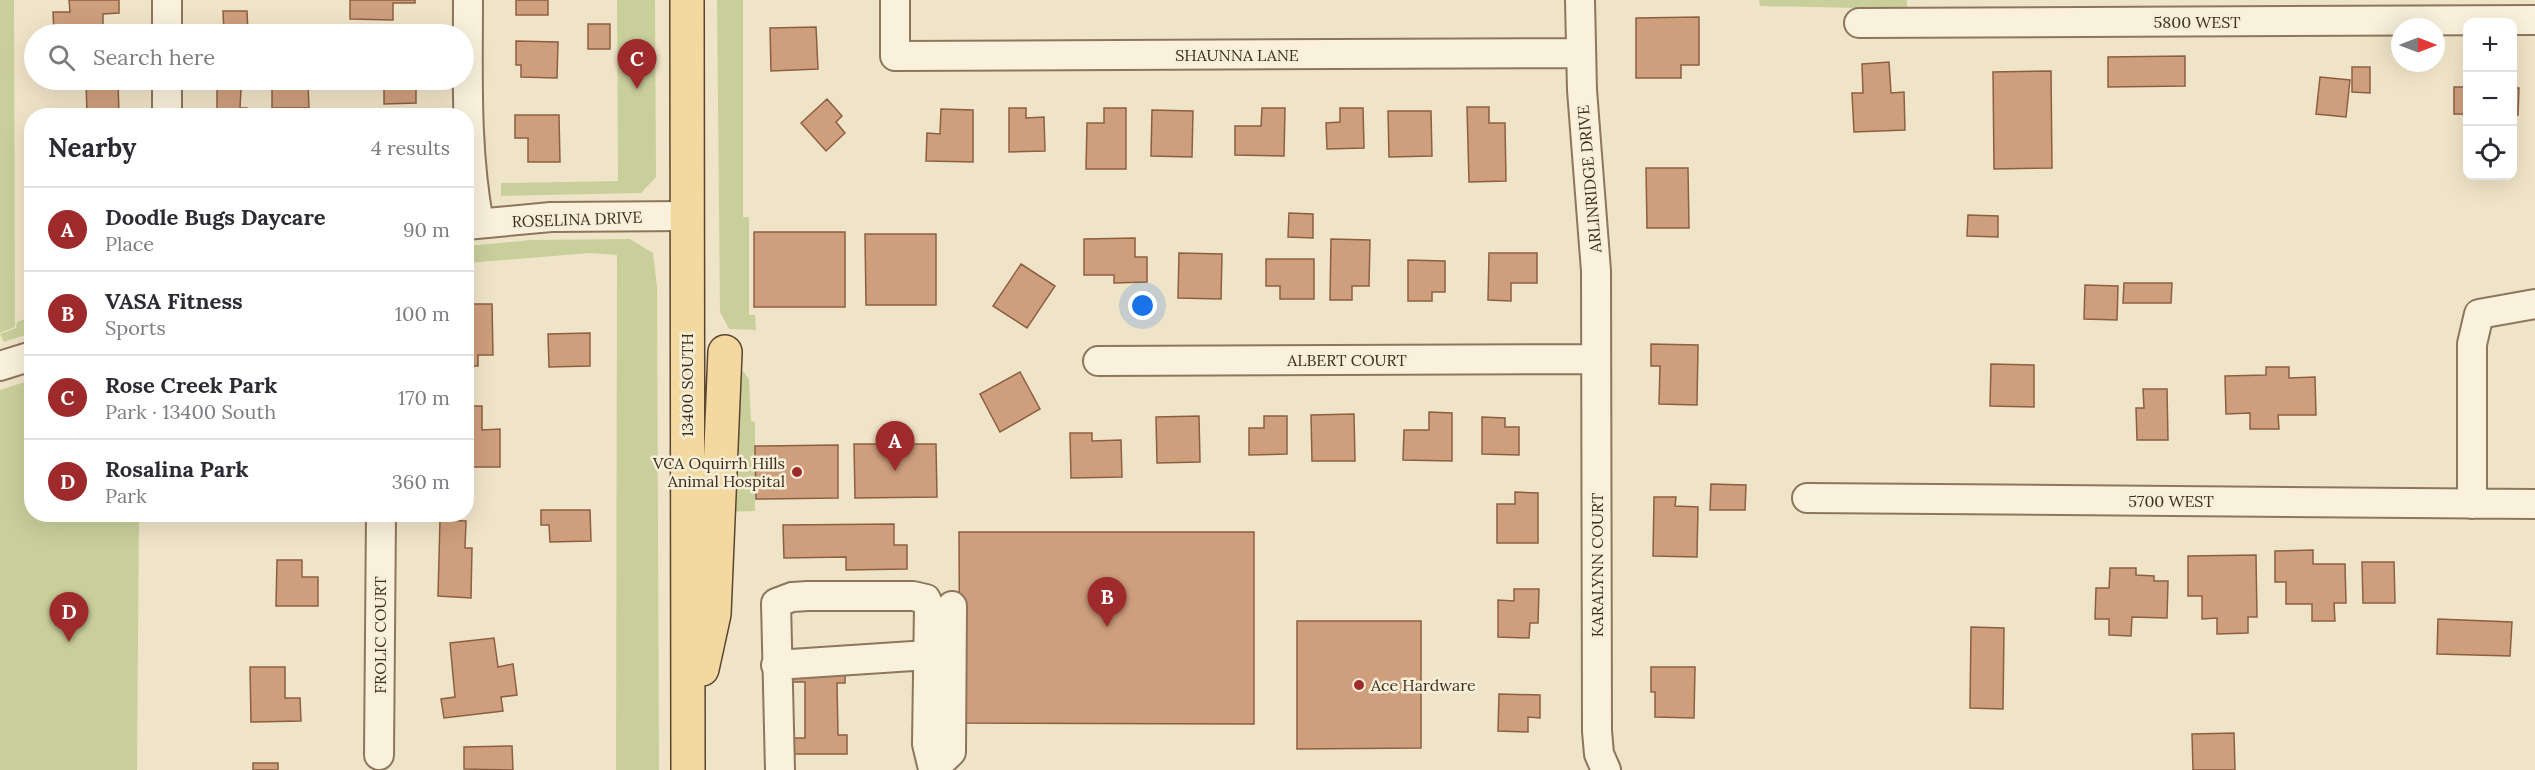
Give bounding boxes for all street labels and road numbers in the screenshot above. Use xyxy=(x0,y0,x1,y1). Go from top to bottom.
street label: 5800 WEST xyxy=(2154,12,2240,32)
street label: SHAUNNA LANE xyxy=(1175,45,1299,65)
street label: ARLINRIDGE DRIVE xyxy=(1573,104,1606,255)
street label: ROSELINA DRIVE xyxy=(512,207,643,231)
street label: 13400 SOUTH xyxy=(677,333,697,437)
street label: ALBERT COURT xyxy=(1286,350,1407,370)
street label: 5700 WEST xyxy=(2128,491,2214,511)
street label: KARALYNN COURT xyxy=(1587,493,1607,637)
street label: FROLIC COURT xyxy=(370,576,390,694)

